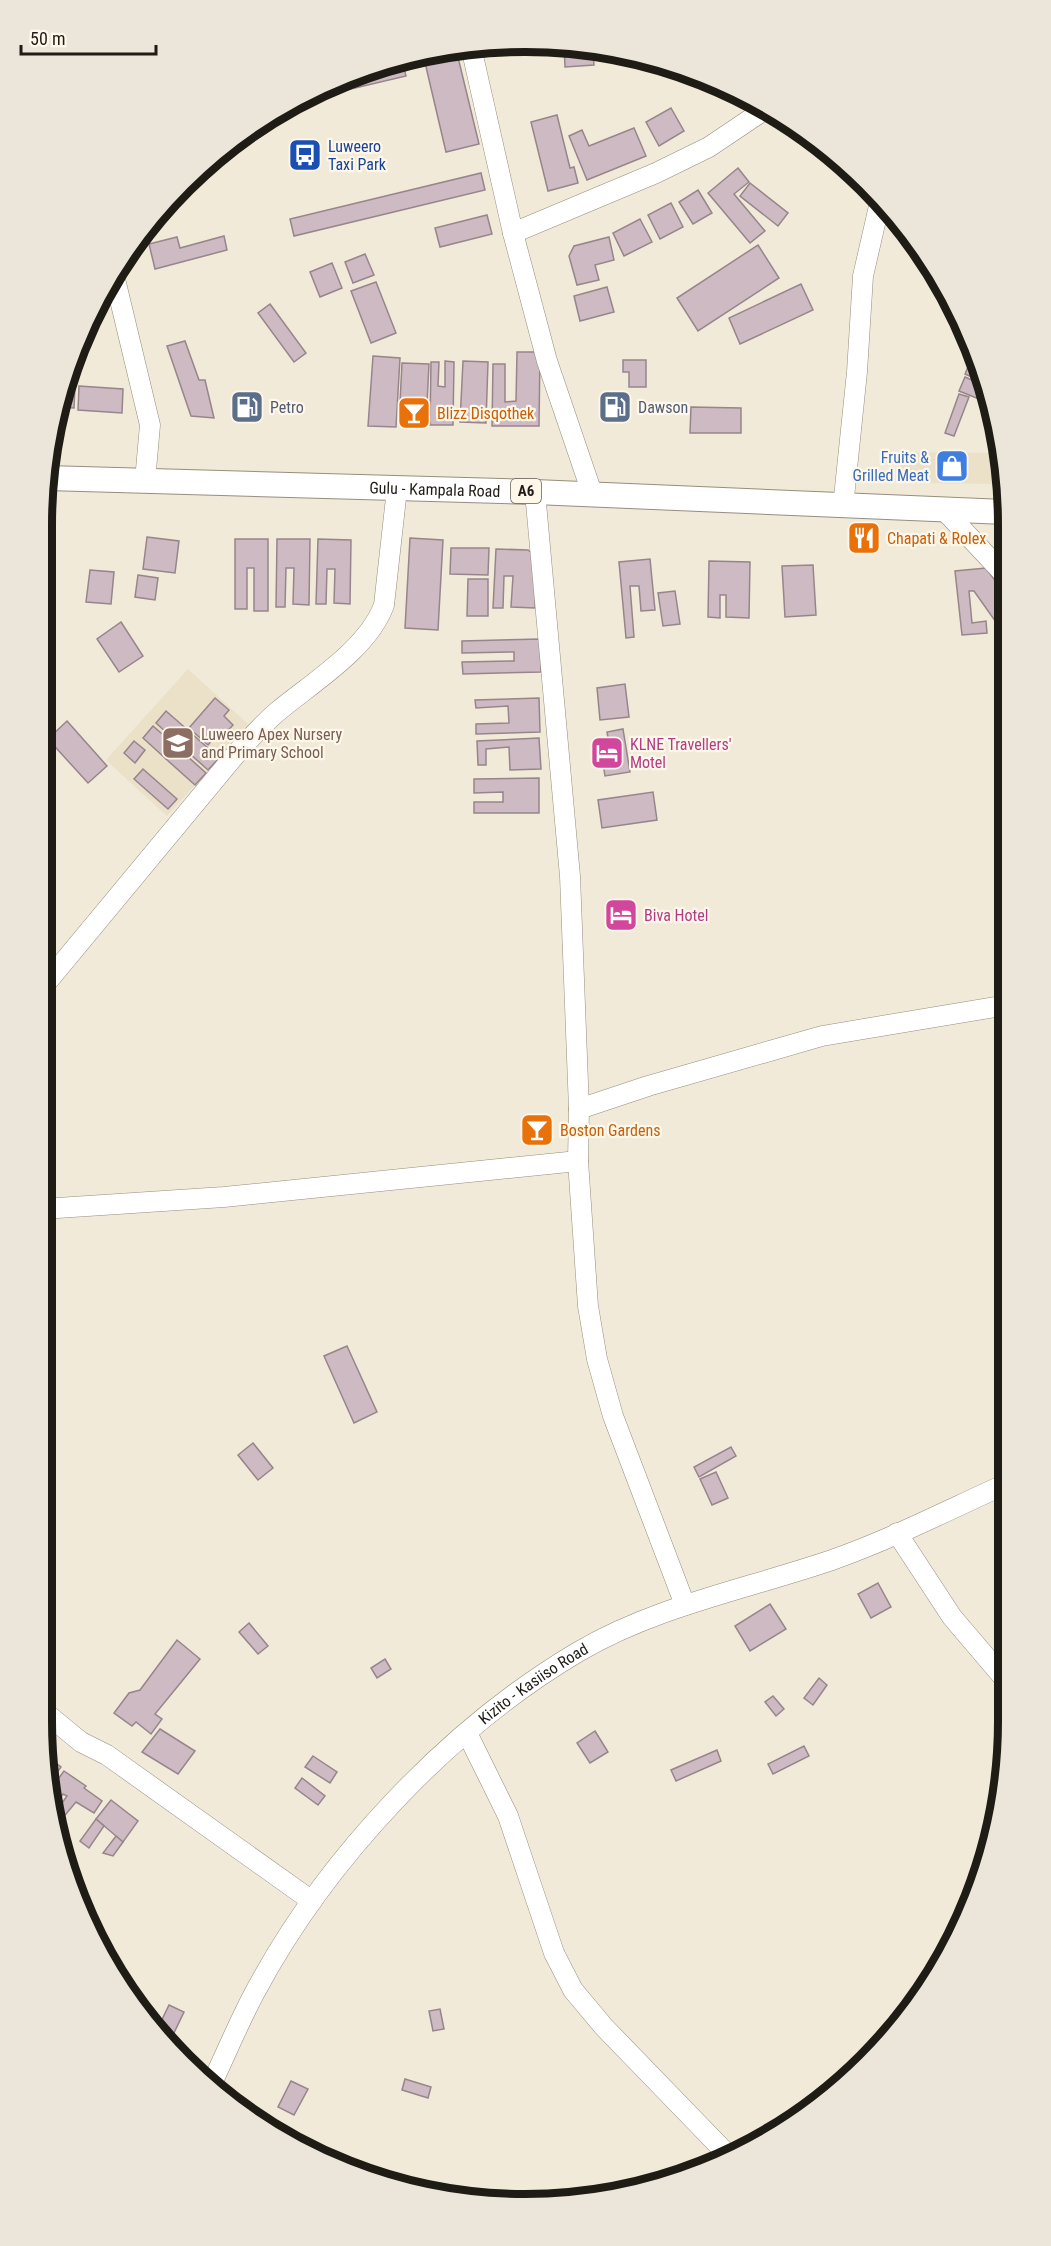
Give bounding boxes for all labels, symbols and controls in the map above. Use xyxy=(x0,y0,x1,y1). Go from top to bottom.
scale bar xyxy=(21,18,156,56)
text: 50 m xyxy=(30,28,65,49)
bus stop icon: Luweero Taxi Park xyxy=(287,137,323,173)
place label: Luweero Taxi Park xyxy=(328,137,387,174)
fuel station icon: Petro xyxy=(229,389,265,425)
fuel station icon: Dawson xyxy=(597,389,633,425)
bar icon: Blizz Disqothek xyxy=(396,395,432,431)
place label: Petro xyxy=(270,398,304,417)
place label: Dawson xyxy=(638,398,688,417)
place label: Blizz Disqothek xyxy=(437,404,535,423)
place label: Fruits & Grilled Meat xyxy=(853,448,929,485)
shop icon: Fruits & Grilled Meat xyxy=(934,448,970,484)
street label: Gulu - Kampala Road xyxy=(369,478,501,501)
road number: A6 xyxy=(511,479,541,503)
restaurant icon: Chapati & Rolex xyxy=(846,520,882,556)
place label: Chapati & Rolex xyxy=(887,529,986,548)
school or university icon: Luweero Apex Nursery and Primary School xyxy=(160,725,196,761)
place label: Luweero Apex Nursery and Primary School xyxy=(201,725,342,762)
hotel icon: KLNE Travellers' Motel xyxy=(589,735,625,771)
place label: KLNE Travellers' Motel xyxy=(630,735,731,772)
hotel icon: Biva Hotel xyxy=(603,897,639,933)
place label: Biva Hotel xyxy=(644,906,708,925)
bar icon: Boston Gardens xyxy=(519,1112,555,1148)
place label: Boston Gardens xyxy=(560,1121,660,1140)
street label: Kizito - Kasiiso Road xyxy=(475,1639,592,1728)

